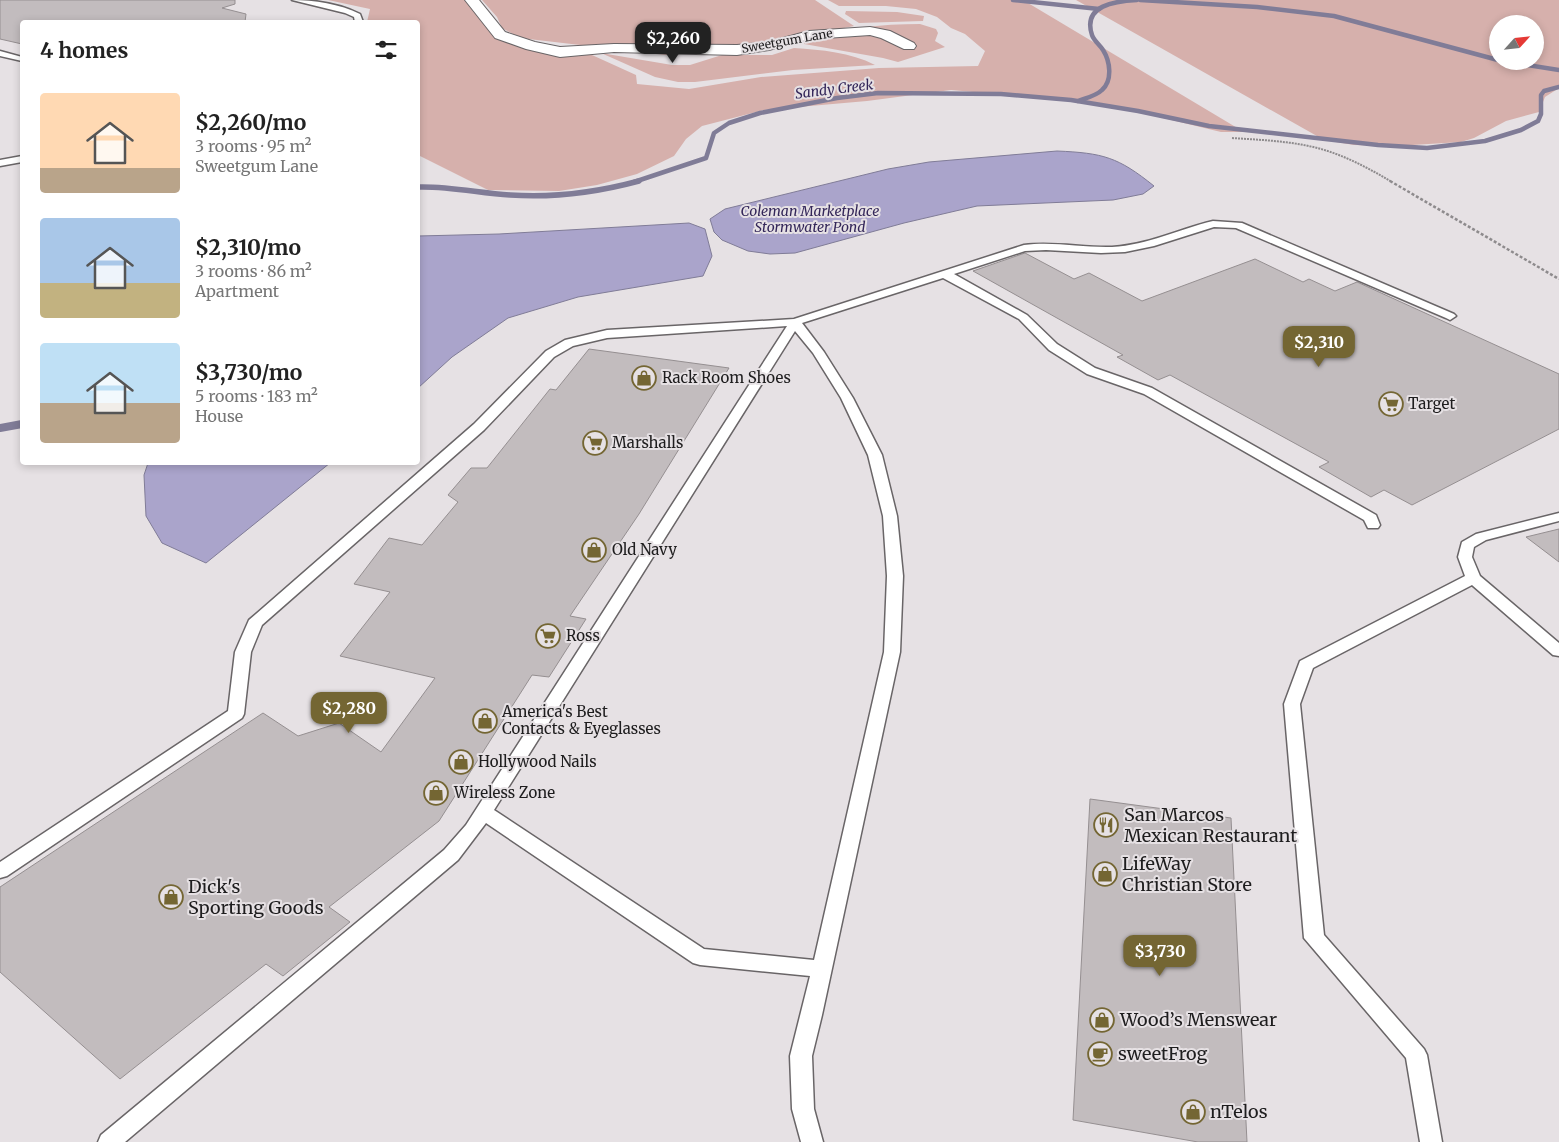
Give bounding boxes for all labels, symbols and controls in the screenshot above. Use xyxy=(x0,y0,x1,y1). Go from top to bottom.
north arrow xyxy=(1489,15,1544,70)
map controls xyxy=(1489,15,1544,70)
pin: $2,260 xyxy=(632,22,714,64)
street label: Sweetgum Lane xyxy=(740,25,834,56)
text: $2,260 xyxy=(646,28,700,48)
icon: filters xyxy=(372,36,400,64)
text: 4 homes xyxy=(40,37,128,64)
water label: Sandy Creek xyxy=(794,75,874,103)
text: $2,260/mo xyxy=(195,109,306,136)
icon: home xyxy=(80,113,140,173)
text: 3 rooms · 95 m² xyxy=(195,136,311,156)
text: Sweetgum Lane xyxy=(195,156,318,176)
water label: Coleman Marketplace Stormwater Pond xyxy=(741,202,879,236)
text: $2,310/mo xyxy=(195,234,301,261)
icon: home xyxy=(80,238,140,298)
text: 3 rooms · 86 m² xyxy=(195,261,312,281)
text: Apartment xyxy=(195,281,279,301)
pin: $2,310 xyxy=(1278,326,1360,368)
text: $2,310 xyxy=(1294,332,1344,352)
text: $3,730/mo xyxy=(195,359,302,386)
icon: home xyxy=(80,363,140,423)
shop icon: Rack Room Shoes xyxy=(631,365,657,391)
place label: Rack Room Shoes xyxy=(662,368,791,387)
text: 5 rooms · 183 m² xyxy=(195,386,318,406)
supermarket icon: Target xyxy=(1378,391,1404,417)
place label: Target xyxy=(1408,394,1455,413)
text: House xyxy=(195,406,243,426)
supermarket icon: Marshalls xyxy=(582,430,608,456)
place label: Marshalls xyxy=(612,433,683,452)
shop icon: Old Navy xyxy=(581,537,607,563)
place label: Old Navy xyxy=(612,540,677,559)
supermarket icon: Ross xyxy=(535,623,561,649)
place label: Ross xyxy=(566,626,600,645)
pin: $2,280 xyxy=(308,692,390,734)
text: $2,280 xyxy=(322,698,376,718)
place label: America's Best Contacts & Eyeglasses xyxy=(501,702,661,738)
shop icon: America's Best Contacts & Eyeglasses xyxy=(472,708,498,734)
shop icon: Hollywood Nails xyxy=(448,749,474,775)
place label: Hollywood Nails xyxy=(478,752,597,771)
shop icon: Wireless Zone xyxy=(423,780,449,806)
place label: Wireless Zone xyxy=(453,783,555,802)
place label: San Marcos Mexican Restaurant xyxy=(1124,803,1297,847)
restaurant icon: San Marcos Mexican Restaurant xyxy=(1093,812,1119,838)
place label: LifeWay Christian Store xyxy=(1122,852,1252,896)
shop icon: LifeWay Christian Store xyxy=(1092,861,1118,887)
place label: Dick's Sporting Goods xyxy=(188,875,324,919)
shop icon: Dick's Sporting Goods xyxy=(158,884,184,910)
pin: $3,730 xyxy=(1119,934,1201,977)
text: $3,730 xyxy=(1134,941,1186,961)
shop icon: Wood’s Menswear xyxy=(1089,1007,1115,1033)
place label: Wood’s Menswear xyxy=(1119,1008,1277,1031)
cafe icon: sweetFrog xyxy=(1087,1041,1113,1067)
place label: sweetFrog xyxy=(1118,1042,1208,1065)
shop icon: nTelos xyxy=(1180,1099,1206,1125)
place label: nTelos xyxy=(1210,1100,1268,1123)

